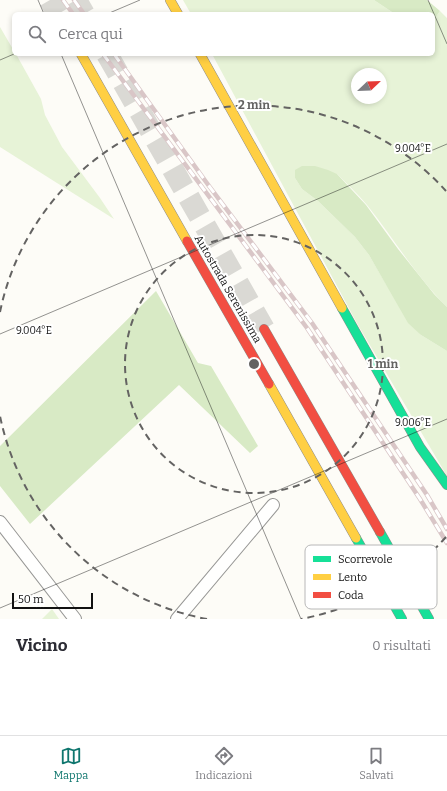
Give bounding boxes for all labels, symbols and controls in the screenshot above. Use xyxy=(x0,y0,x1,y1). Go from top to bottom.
search box xyxy=(12,12,435,56)
icon: search xyxy=(26,23,48,45)
text: Cerca qui xyxy=(58,25,123,43)
north arrow xyxy=(351,68,387,104)
text: 2 min xyxy=(238,98,270,112)
text: 9.004°E xyxy=(395,143,431,155)
street label: Autostrada Serenissima xyxy=(192,233,264,345)
text: 9.004°E xyxy=(16,325,52,337)
centre of rings xyxy=(247,357,261,371)
text: 1 min xyxy=(368,357,398,371)
text: 9.006°E xyxy=(395,417,431,429)
legend xyxy=(305,545,437,609)
text: Scorrevole xyxy=(338,553,392,566)
text: Lento xyxy=(338,571,367,584)
text: Coda xyxy=(338,589,364,602)
scale bar xyxy=(12,591,93,610)
text: 50 m xyxy=(18,593,44,606)
text: Vicino xyxy=(16,635,68,656)
text: 0 risultati xyxy=(372,638,431,653)
tab: Mappa xyxy=(53,745,88,782)
tab: Indicazioni xyxy=(195,745,252,782)
tab: Salvati xyxy=(359,745,394,782)

